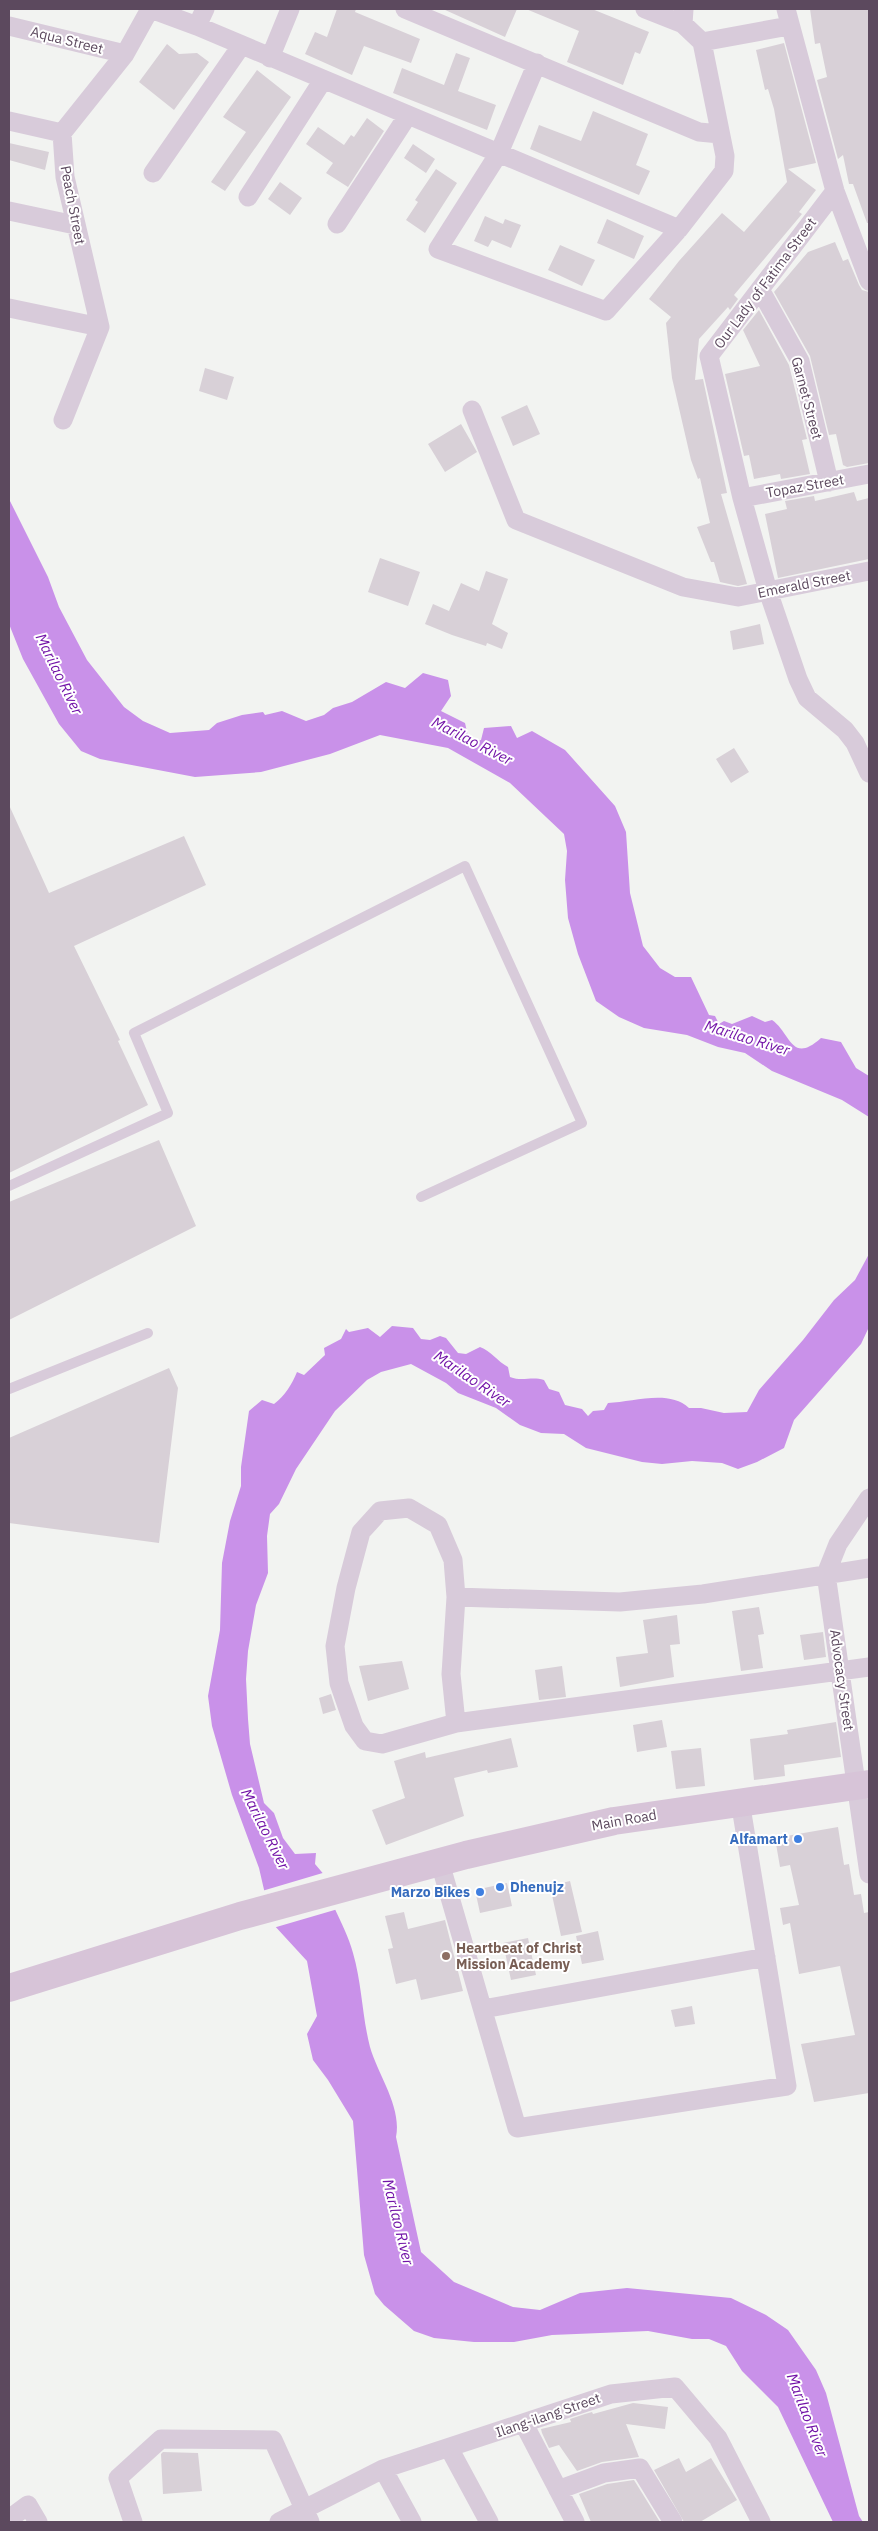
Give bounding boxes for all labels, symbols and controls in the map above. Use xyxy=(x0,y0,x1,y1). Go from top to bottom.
street label: Aqua Street xyxy=(29,22,105,58)
street label: Peach Street xyxy=(57,164,89,246)
street label: Our Lady of Fatima Street xyxy=(710,214,820,352)
street label: Garnet Street xyxy=(787,355,827,441)
street label: Topaz Street xyxy=(765,470,845,502)
street label: Emerald Street xyxy=(756,566,852,602)
water label: Marilao River xyxy=(32,630,88,718)
water label: Marilao River xyxy=(429,712,516,769)
water label: Marilao River xyxy=(702,1016,793,1060)
water label: Marilao River xyxy=(430,1346,515,1411)
street label: Advocacy Street xyxy=(826,1628,858,1732)
water label: Marilao River xyxy=(237,1785,294,1873)
street label: Main Road xyxy=(590,1805,658,1835)
place label: Alfamart xyxy=(730,1830,788,1848)
marker: Alfamart xyxy=(792,1833,804,1845)
place label: Dhenujz xyxy=(510,1878,564,1896)
marker: Dhenujz xyxy=(494,1881,506,1893)
place label: Marzo Bikes xyxy=(391,1883,470,1901)
marker: Marzo Bikes xyxy=(474,1886,486,1898)
place label: Heartbeat of Christ Mission Academy xyxy=(456,1939,582,1973)
marker: Heartbeat of Christ Mission Academy xyxy=(440,1950,452,1962)
water label: Marilao River xyxy=(379,2177,418,2267)
water label: Marilao River xyxy=(783,2370,832,2460)
street label: Ilang-ilang Street xyxy=(493,2389,603,2441)

